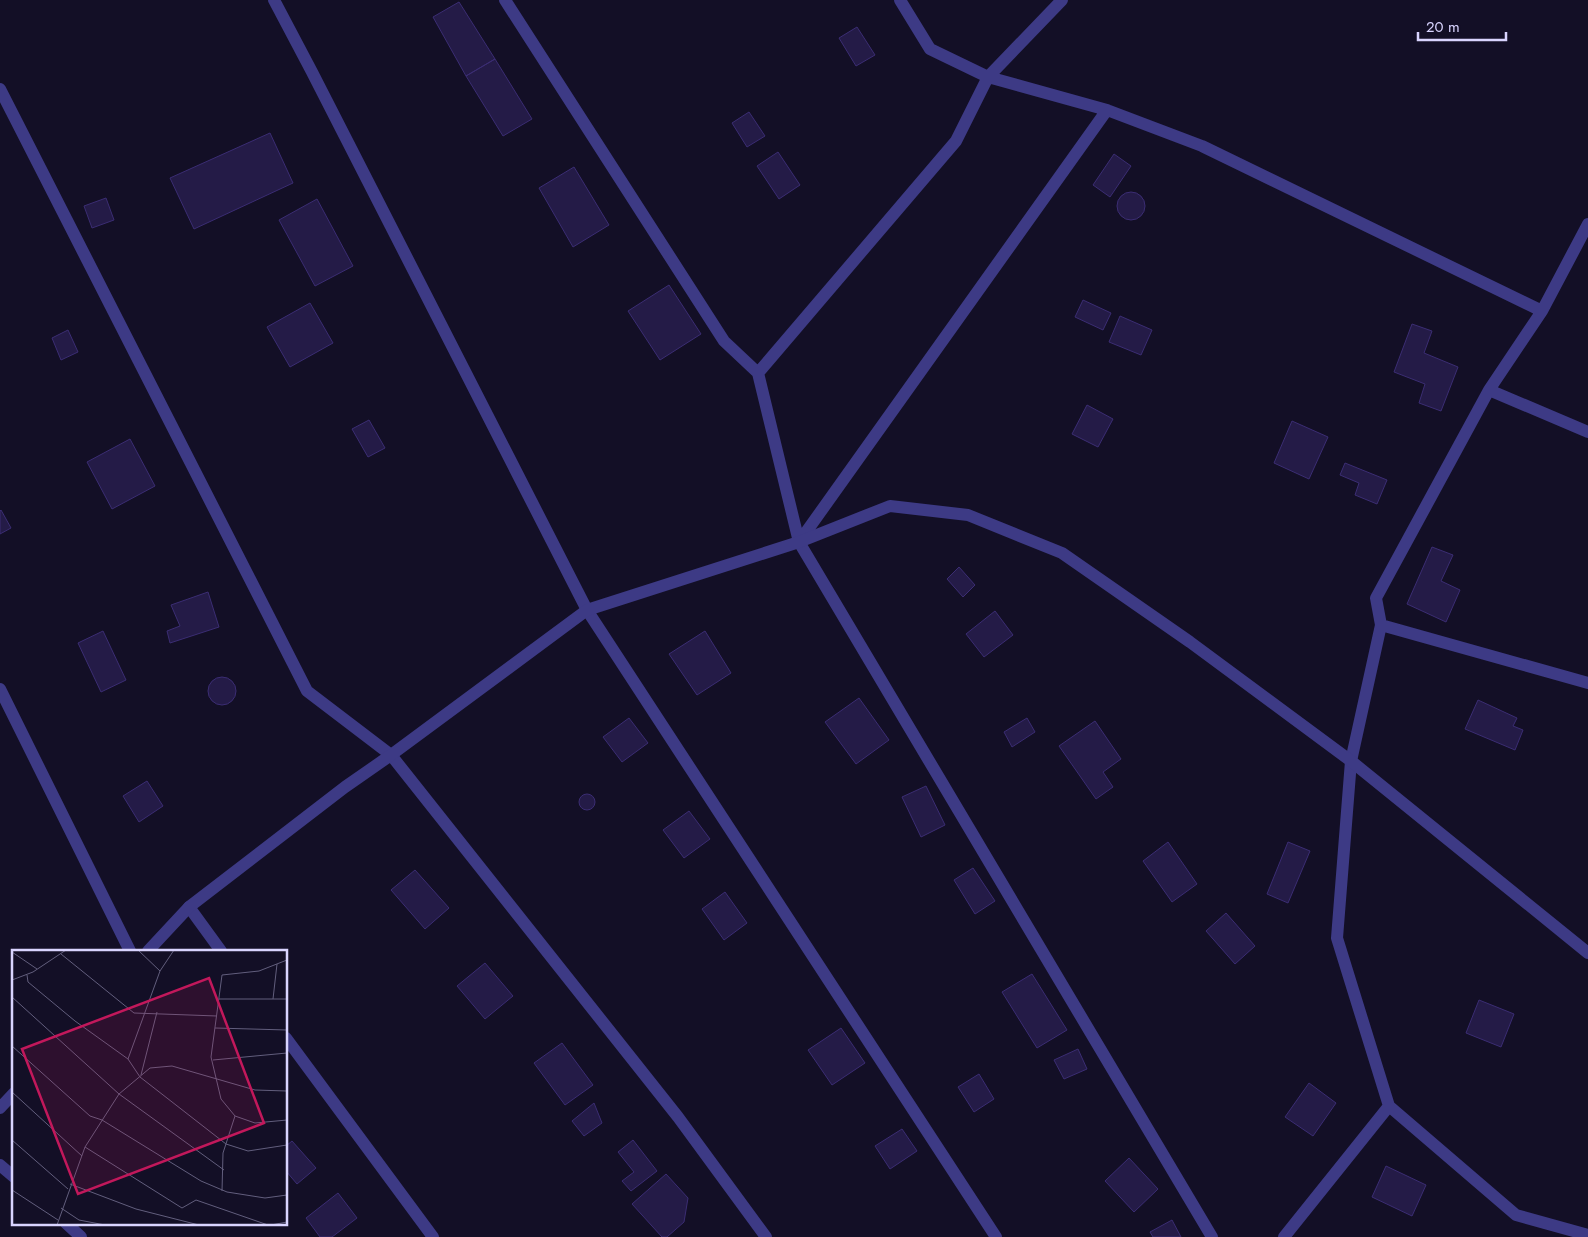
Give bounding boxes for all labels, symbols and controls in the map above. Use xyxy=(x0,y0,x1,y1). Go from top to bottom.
scale bar xyxy=(1418,10,1506,42)
text: 20 m xyxy=(1426,16,1460,38)
inset map xyxy=(12,950,288,1224)

